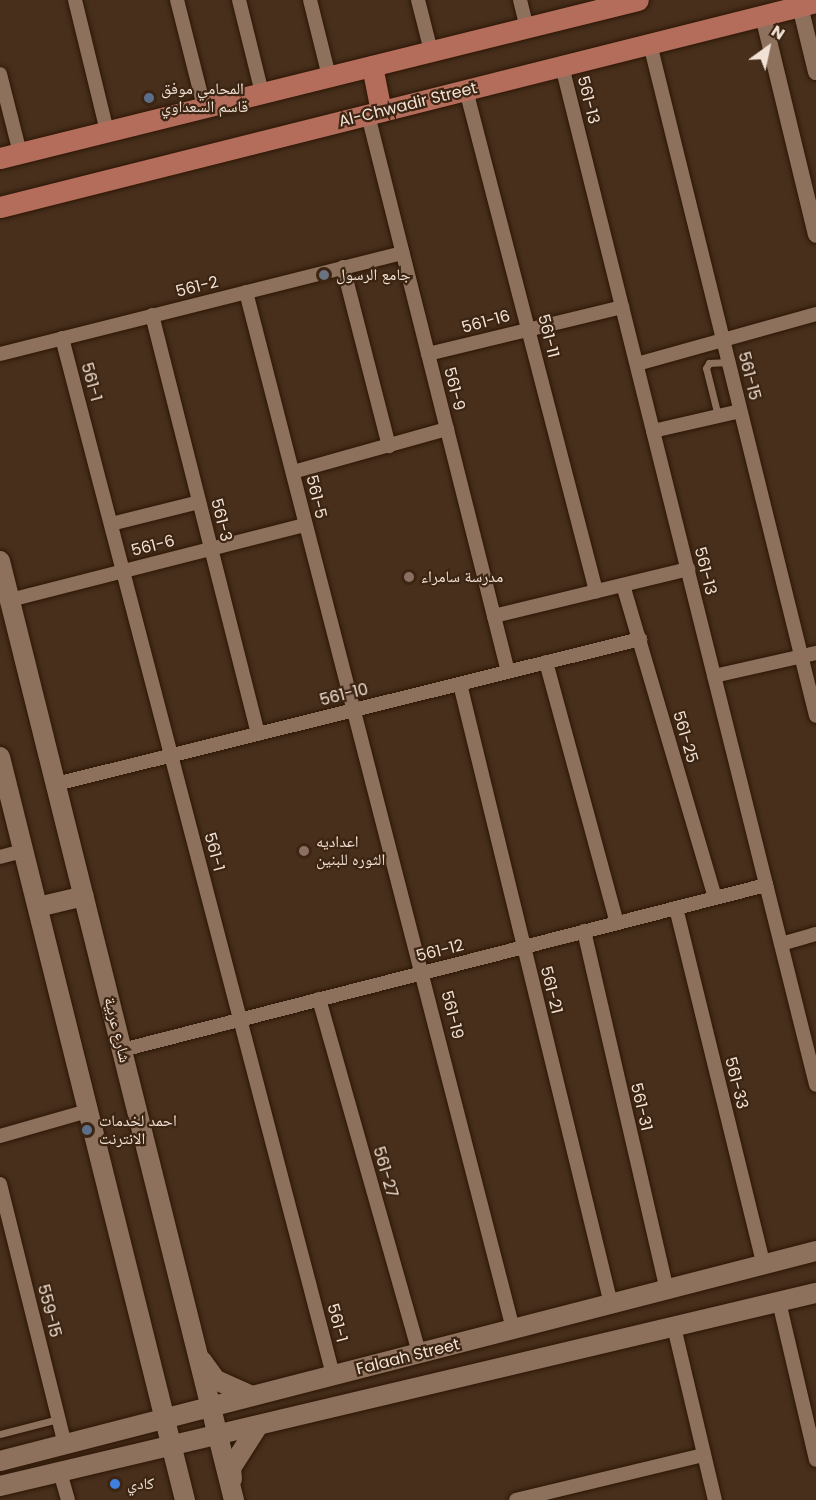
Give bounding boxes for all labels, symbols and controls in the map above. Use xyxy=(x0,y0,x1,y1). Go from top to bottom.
north arrow xyxy=(738,18,798,78)
text: N xyxy=(767,20,789,45)
street label: 561-13 xyxy=(573,74,603,126)
place label: المحامي موفق قاسم السعداوي xyxy=(161,79,248,117)
street label: Al-Chwadir Street xyxy=(337,79,479,131)
marker: المحامي موفق قاسم السعداوي xyxy=(142,91,156,105)
place label: جامع الرسول xyxy=(336,265,411,285)
marker: جامع الرسول xyxy=(317,268,331,282)
street label: 561-2 xyxy=(174,272,220,302)
street label: 561-16 xyxy=(460,306,512,338)
street label: 561-11 xyxy=(533,312,563,360)
street label: 561-15 xyxy=(734,350,764,402)
street label: 561-1 xyxy=(77,361,105,403)
street label: 561-9 xyxy=(439,365,469,413)
street label: 561-5 xyxy=(302,473,330,521)
street label: 561-3 xyxy=(206,497,236,543)
street label: 561-6 xyxy=(129,531,177,561)
street label: 561-13 xyxy=(690,545,720,597)
place label: مدرسة سامراء xyxy=(421,567,503,587)
marker: مدرسة سامراء xyxy=(402,570,416,584)
street label: 561-10 xyxy=(318,680,370,710)
street label: 561-25 xyxy=(668,709,702,765)
street label: 561-1 xyxy=(200,831,228,873)
place label: اعداديه الثوره للبنين xyxy=(316,832,385,870)
marker: اعداديه الثوره للبنين xyxy=(297,844,311,858)
street label: 561-12 xyxy=(414,936,466,966)
street label: 561-21 xyxy=(536,964,566,1016)
street label: 561-19 xyxy=(437,989,467,1041)
street label: شارع عربية xyxy=(100,995,134,1065)
street label: 561-33 xyxy=(720,1055,752,1111)
street label: 561-31 xyxy=(626,1081,656,1133)
place label: احمد لخدمات الانترنت xyxy=(99,1111,177,1149)
marker: احمد لخدمات الانترنت xyxy=(80,1123,94,1137)
street label: 561-27 xyxy=(369,1144,401,1200)
street label: 559-15 xyxy=(33,1282,65,1340)
street label: 561-1 xyxy=(323,1302,351,1344)
street label: Falaah Street xyxy=(354,1335,462,1379)
place label: كادي xyxy=(127,1474,154,1494)
marker: كادي xyxy=(108,1477,122,1491)

